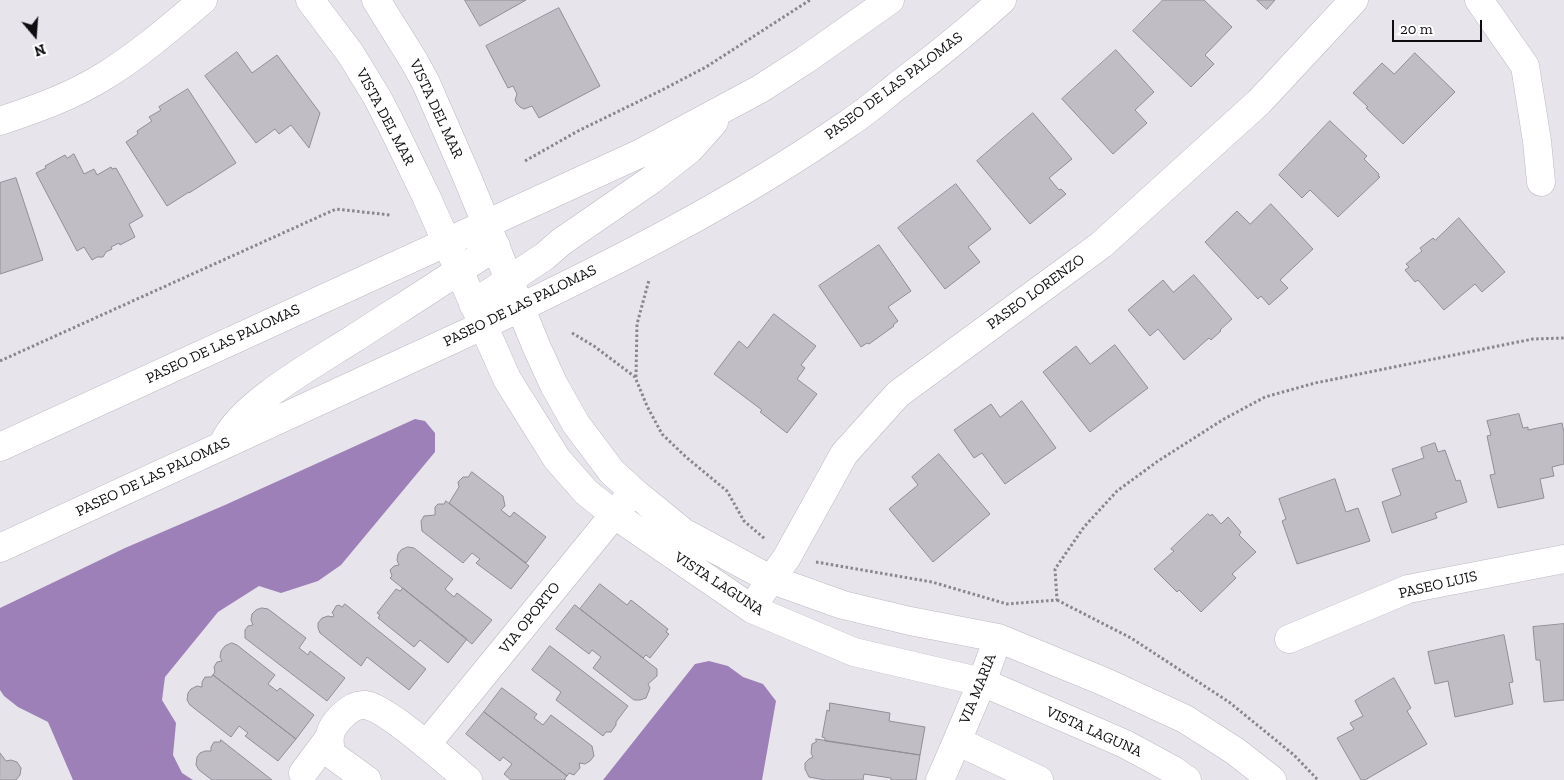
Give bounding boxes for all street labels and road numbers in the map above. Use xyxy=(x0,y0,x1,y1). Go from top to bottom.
street label: PASEO DE LAS PALOMAS xyxy=(821,28,967,144)
street label: VISTA DEL MAR xyxy=(405,57,467,161)
street label: VISTA DEL MAR xyxy=(352,65,418,169)
street label: PASEO LORENZO xyxy=(984,251,1088,333)
street label: PASEO DE LAS PALOMAS xyxy=(441,261,599,351)
street label: PASEO DE LAS PALOMAS xyxy=(143,300,303,388)
street label: PASEO DE LAS PALOMAS xyxy=(73,433,233,521)
street label: VISTA LAGUNA xyxy=(671,548,767,620)
street label: PASEO LUIS xyxy=(1397,567,1479,603)
street label: VIA OPORTO xyxy=(496,579,564,657)
street label: VIA MARIA xyxy=(956,651,1000,727)
street label: VISTA LAGUNA xyxy=(1043,703,1145,761)

